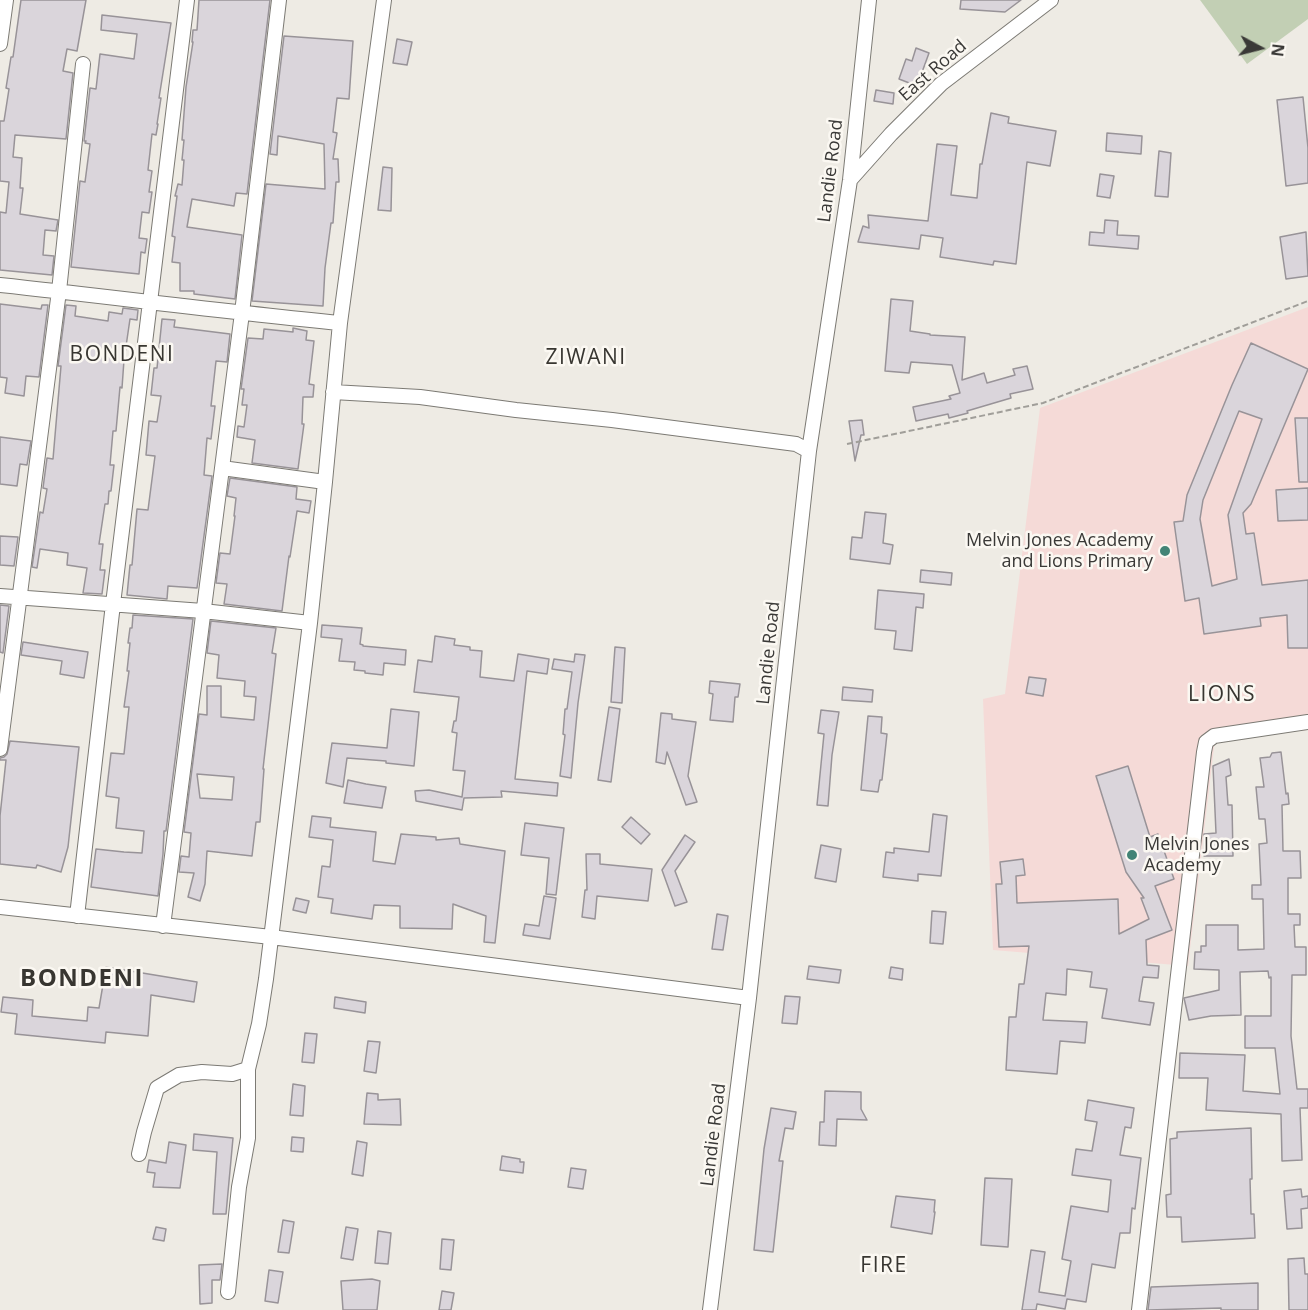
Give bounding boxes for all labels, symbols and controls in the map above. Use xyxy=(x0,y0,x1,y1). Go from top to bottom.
north arrow xyxy=(1230,18,1290,78)
street label: East Road xyxy=(895,36,971,106)
text: N xyxy=(1266,42,1290,58)
street label: Landie Road xyxy=(814,118,848,224)
district label: BONDENI xyxy=(70,342,174,368)
district label: ZIWANI xyxy=(545,345,627,371)
place label: Melvin Jones Academy and Lions Primary xyxy=(966,530,1153,572)
marker: Melvin Jones Academy and Lions Primary xyxy=(1158,544,1172,558)
street label: Landie Road xyxy=(753,600,785,706)
district label: LIONS xyxy=(1188,682,1256,708)
place label: Melvin Jones Academy xyxy=(1144,834,1249,876)
marker: Melvin Jones Academy xyxy=(1125,848,1139,862)
district label: BONDENI xyxy=(20,965,144,993)
street label: Landie Road xyxy=(697,1082,731,1188)
district label: FIRE xyxy=(860,1253,908,1279)

